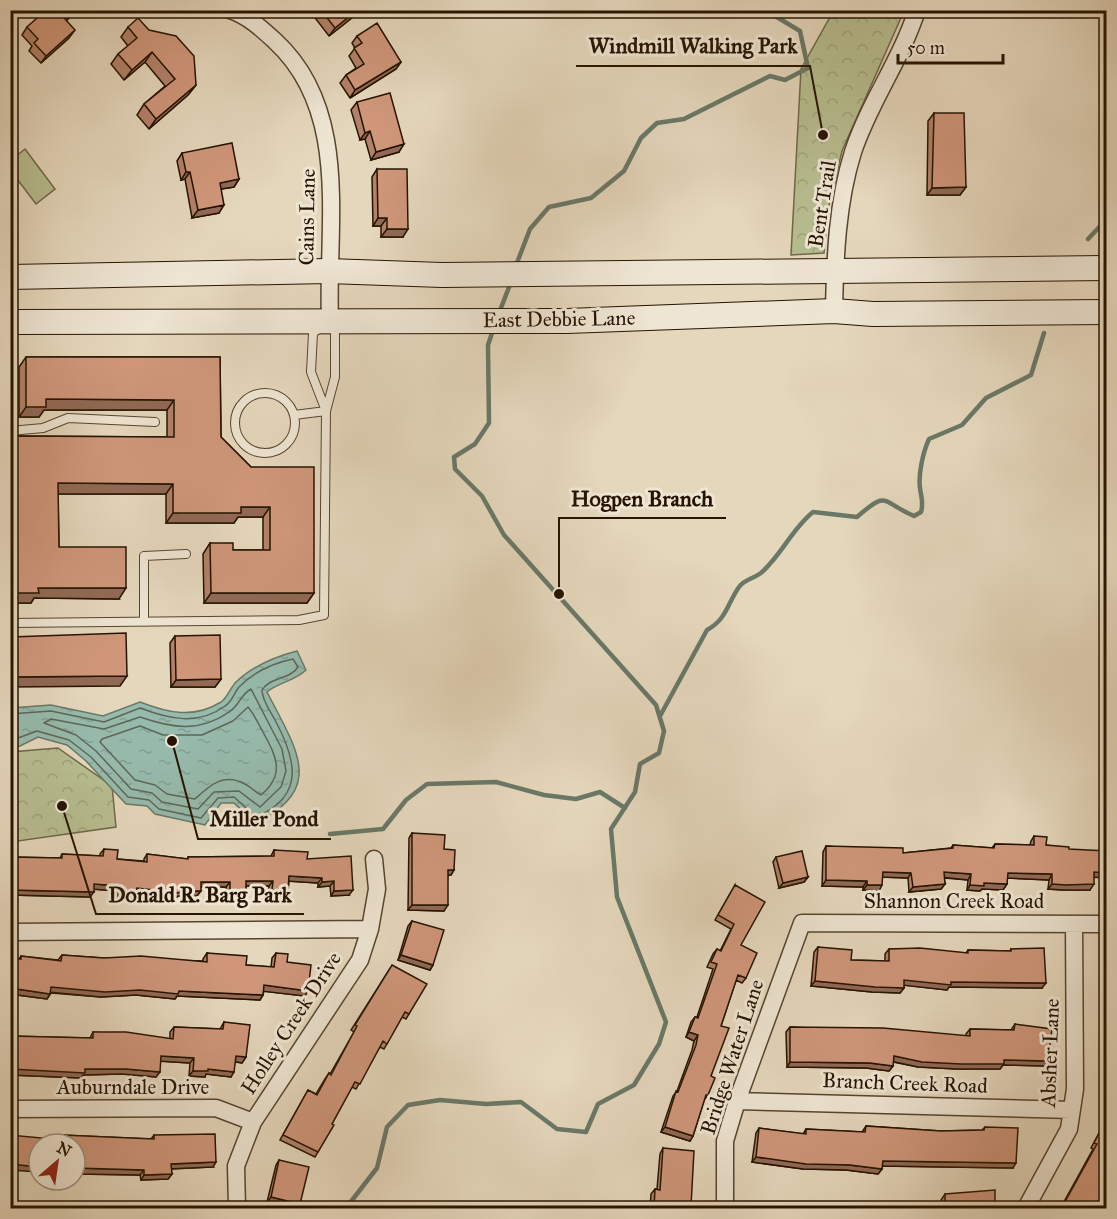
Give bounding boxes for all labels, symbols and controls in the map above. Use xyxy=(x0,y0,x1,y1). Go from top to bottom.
callout: Windmill Walking Park xyxy=(576,26,810,66)
scale bar xyxy=(898,27,1003,65)
text: Windmill Walking Park xyxy=(588,32,798,59)
text: 50 m xyxy=(907,37,945,59)
street label: Bent Trail xyxy=(802,158,842,249)
street label: Cains Lane xyxy=(293,168,321,266)
street label: East Debbie Lane xyxy=(482,305,636,333)
callout: Hogpen Branch xyxy=(559,478,726,518)
text: Hogpen Branch xyxy=(571,485,714,512)
callout: Miller Pond xyxy=(198,799,331,839)
text: Miller Pond xyxy=(210,805,319,832)
callout: Donald R. Barg Park xyxy=(96,874,304,914)
text: Donald R. Barg Park xyxy=(108,881,293,908)
street label: Shannon Creek Road xyxy=(864,888,1045,914)
street label: Holley Creek Drive xyxy=(235,946,347,1099)
street label: Bridge Water Lane xyxy=(695,976,769,1138)
street label: Absher Lane xyxy=(1035,998,1065,1109)
street label: Branch Creek Road xyxy=(822,1067,989,1099)
street label: Auburndale Drive xyxy=(56,1074,209,1100)
north arrow xyxy=(27,1132,87,1192)
text: N xyxy=(53,1138,75,1161)

